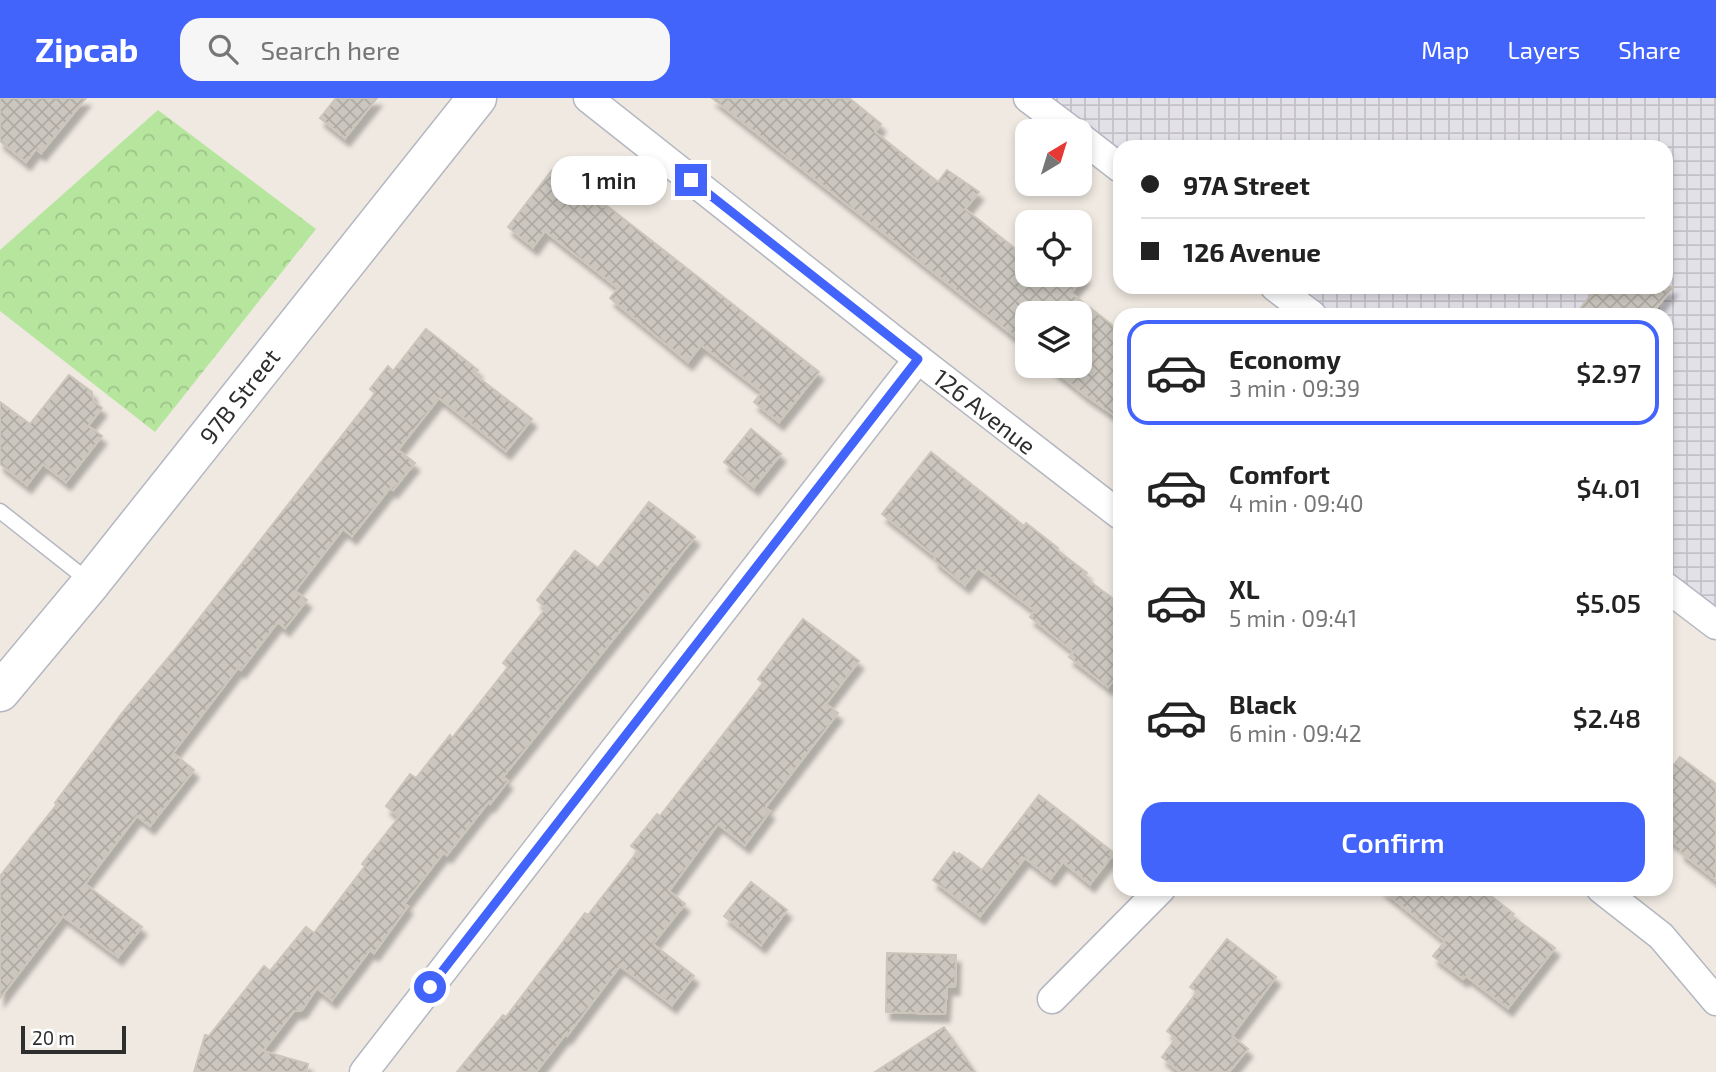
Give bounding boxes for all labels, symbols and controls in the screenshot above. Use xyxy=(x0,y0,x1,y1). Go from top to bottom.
search box xyxy=(180,18,670,81)
text: Zipcab xyxy=(35,29,138,69)
icon: search xyxy=(204,30,242,68)
text: Search here xyxy=(260,34,400,65)
text: Map xyxy=(1421,35,1469,64)
text: Layers xyxy=(1507,35,1580,64)
text: Share xyxy=(1618,35,1681,64)
north arrow xyxy=(1015,119,1092,196)
map controls xyxy=(1015,119,1092,378)
callout: 1 min xyxy=(551,155,666,204)
route end xyxy=(675,164,707,196)
text: 1 min xyxy=(582,166,636,194)
text: 97A Street xyxy=(1183,169,1310,200)
button: locate xyxy=(1015,210,1092,287)
text: 126 Avenue xyxy=(1183,236,1321,267)
button: layers xyxy=(1015,301,1092,378)
icon: car xyxy=(1145,341,1208,404)
street label: 97B Street xyxy=(193,343,285,449)
text: Economy xyxy=(1229,343,1341,374)
text: $2.97 xyxy=(1576,357,1641,388)
street label: 126 Avenue xyxy=(928,362,1042,460)
text: 3 min · 09:39 xyxy=(1229,374,1360,402)
icon: car xyxy=(1145,456,1208,519)
text: Comfort xyxy=(1229,458,1330,489)
text: $4.01 xyxy=(1577,472,1641,503)
text: 4 min · 09:40 xyxy=(1229,489,1364,517)
icon: car xyxy=(1145,571,1208,634)
text: XL xyxy=(1229,573,1260,604)
text: $5.05 xyxy=(1575,587,1641,618)
text: 5 min · 09:41 xyxy=(1229,604,1357,632)
icon: car xyxy=(1145,686,1208,749)
text: Black xyxy=(1229,688,1297,719)
text: $2.48 xyxy=(1573,702,1641,733)
text: 6 min · 09:42 xyxy=(1229,719,1362,747)
button: Confirm xyxy=(1141,802,1645,882)
route start xyxy=(414,971,446,1003)
scale bar xyxy=(21,1023,126,1055)
text: 20 m xyxy=(32,1026,75,1049)

